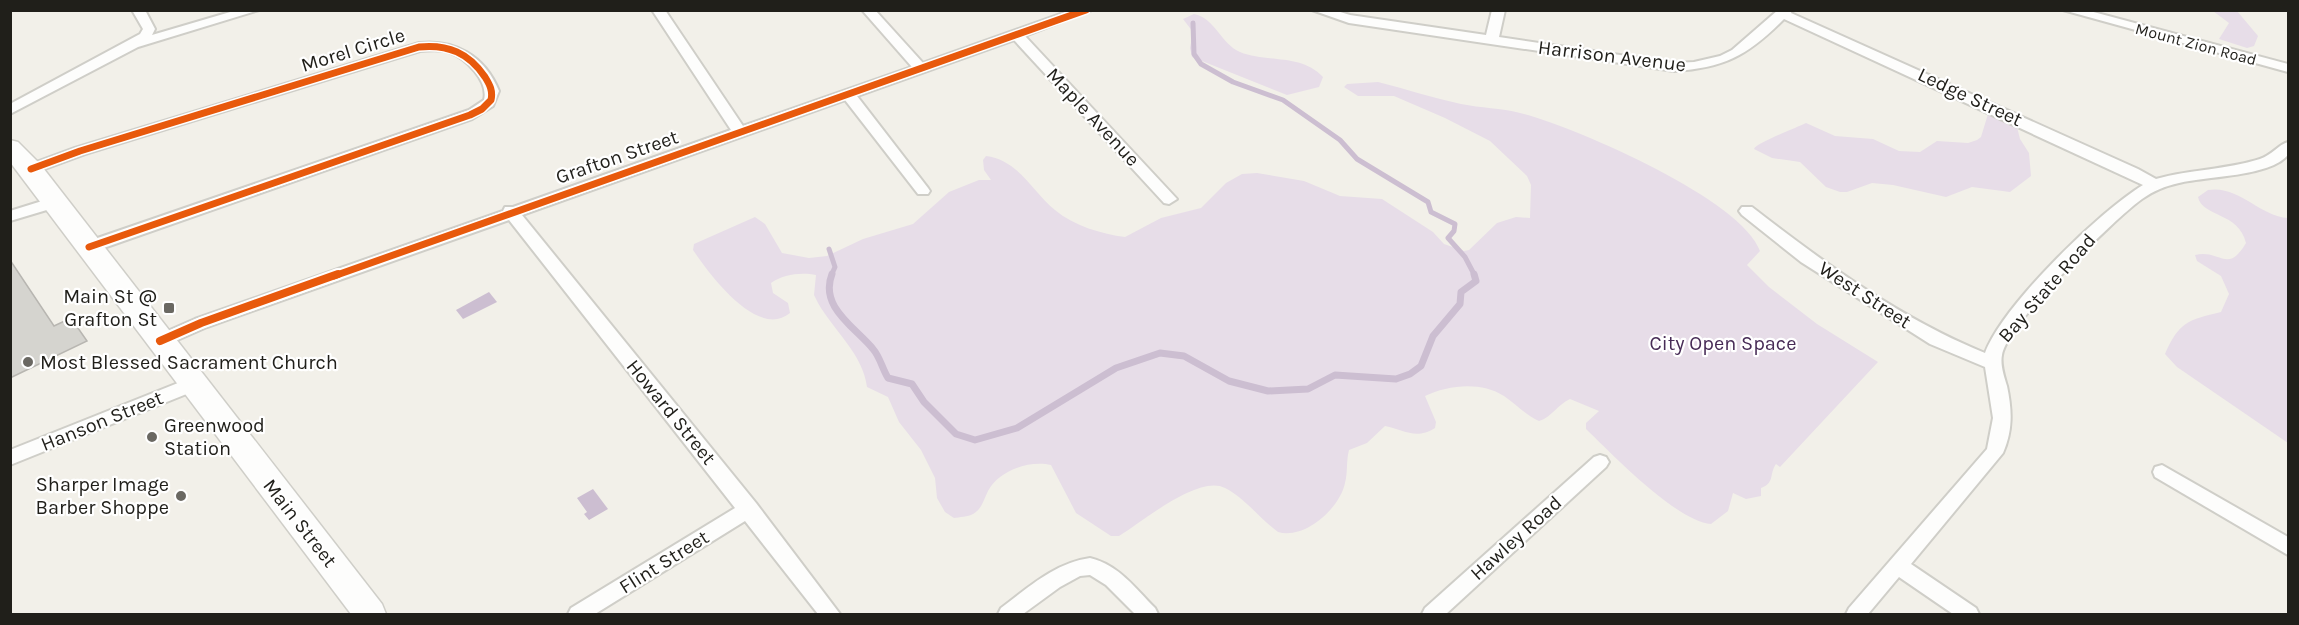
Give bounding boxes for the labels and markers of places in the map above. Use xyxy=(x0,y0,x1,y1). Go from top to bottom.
place label: Main St @ Grafton St xyxy=(63,285,157,331)
marker: Main St @ Grafton St xyxy=(162,301,176,315)
place label: Most Blessed Sacrament Church xyxy=(40,351,338,374)
marker: Most Blessed Sacrament Church xyxy=(21,355,35,369)
place label: Greenwood Station xyxy=(164,414,265,460)
marker: Greenwood Station xyxy=(145,430,159,444)
place label: Sharper Image Barber Shoppe xyxy=(35,473,169,519)
marker: Sharper Image Barber Shoppe xyxy=(174,489,188,503)

